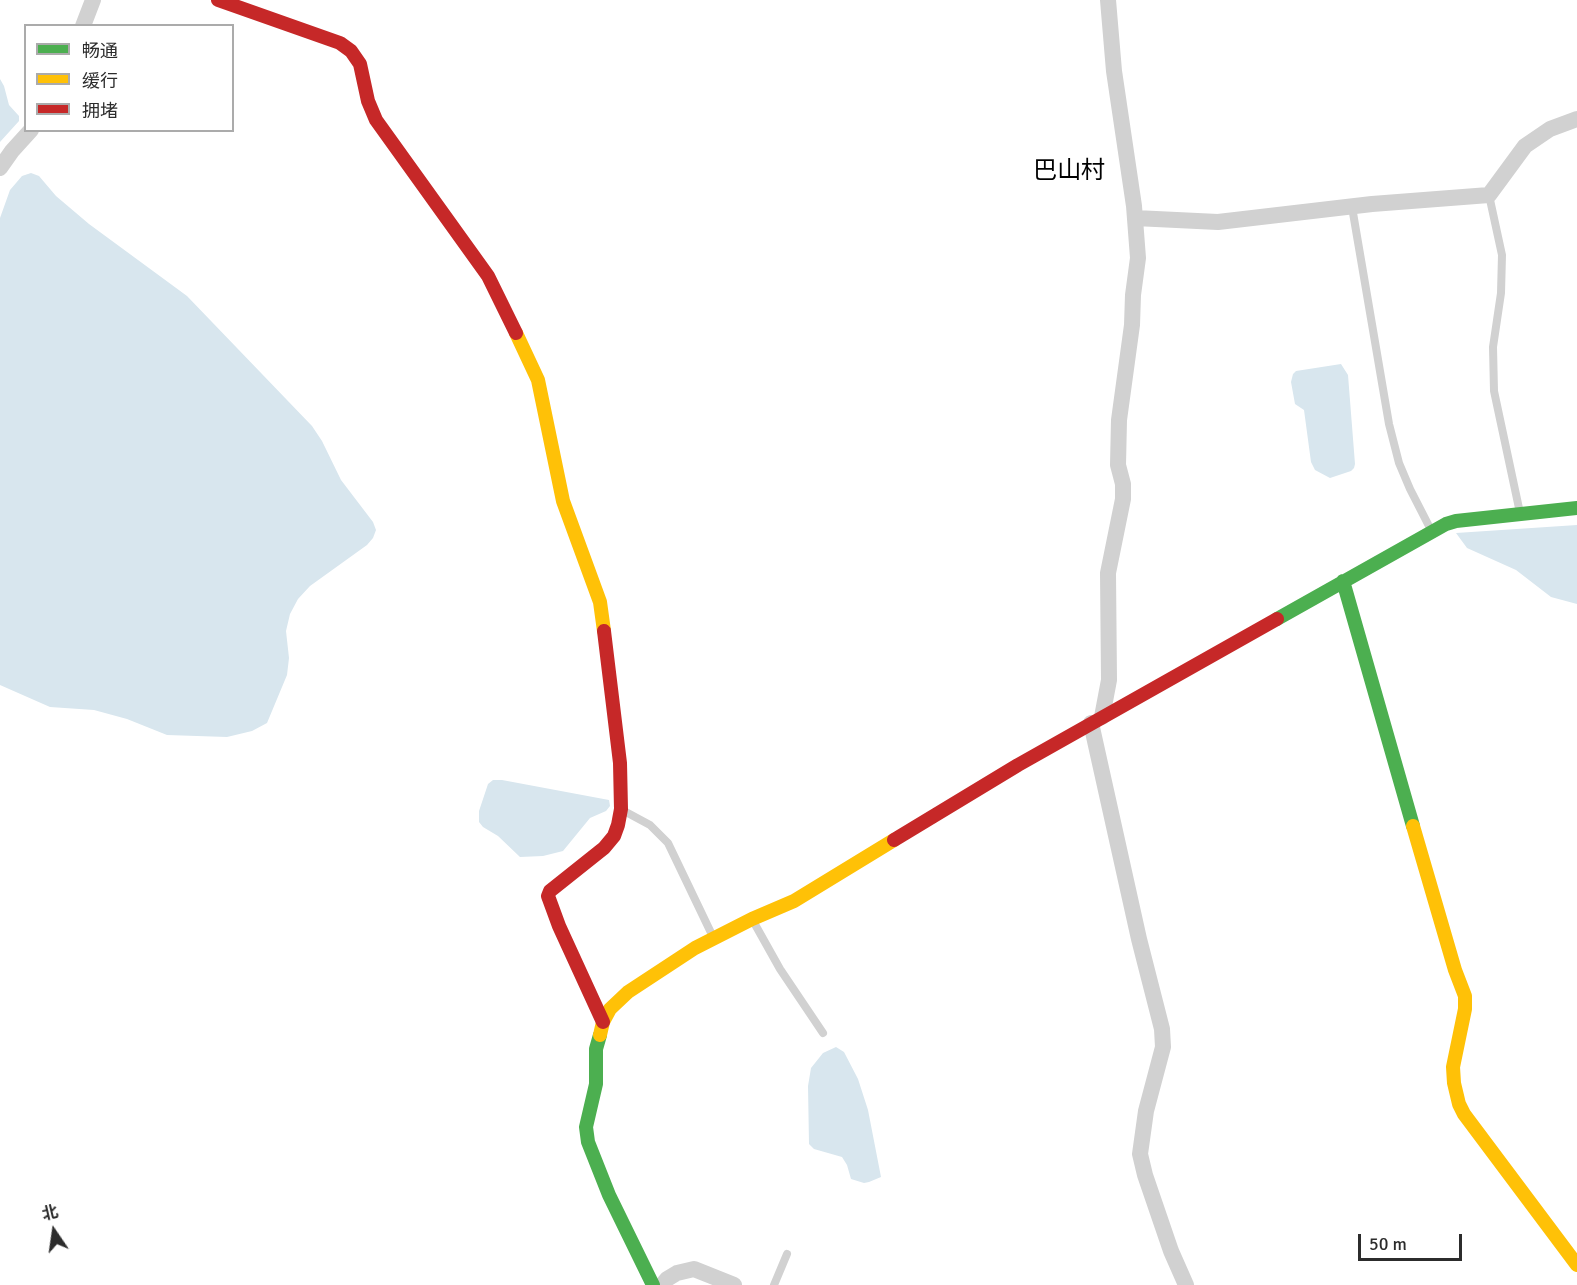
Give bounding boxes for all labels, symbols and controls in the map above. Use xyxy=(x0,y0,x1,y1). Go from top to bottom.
legend xyxy=(24,24,234,132)
text: 畅通 xyxy=(82,40,118,62)
text: 缓行 xyxy=(82,70,118,92)
text: 拥堵 xyxy=(82,100,118,122)
district label: 巴山村 xyxy=(1033,158,1105,186)
north arrow xyxy=(24,1201,84,1261)
text: 北 xyxy=(40,1202,60,1225)
scale bar xyxy=(1361,1222,1464,1260)
text: 50 m xyxy=(1369,1233,1407,1255)

